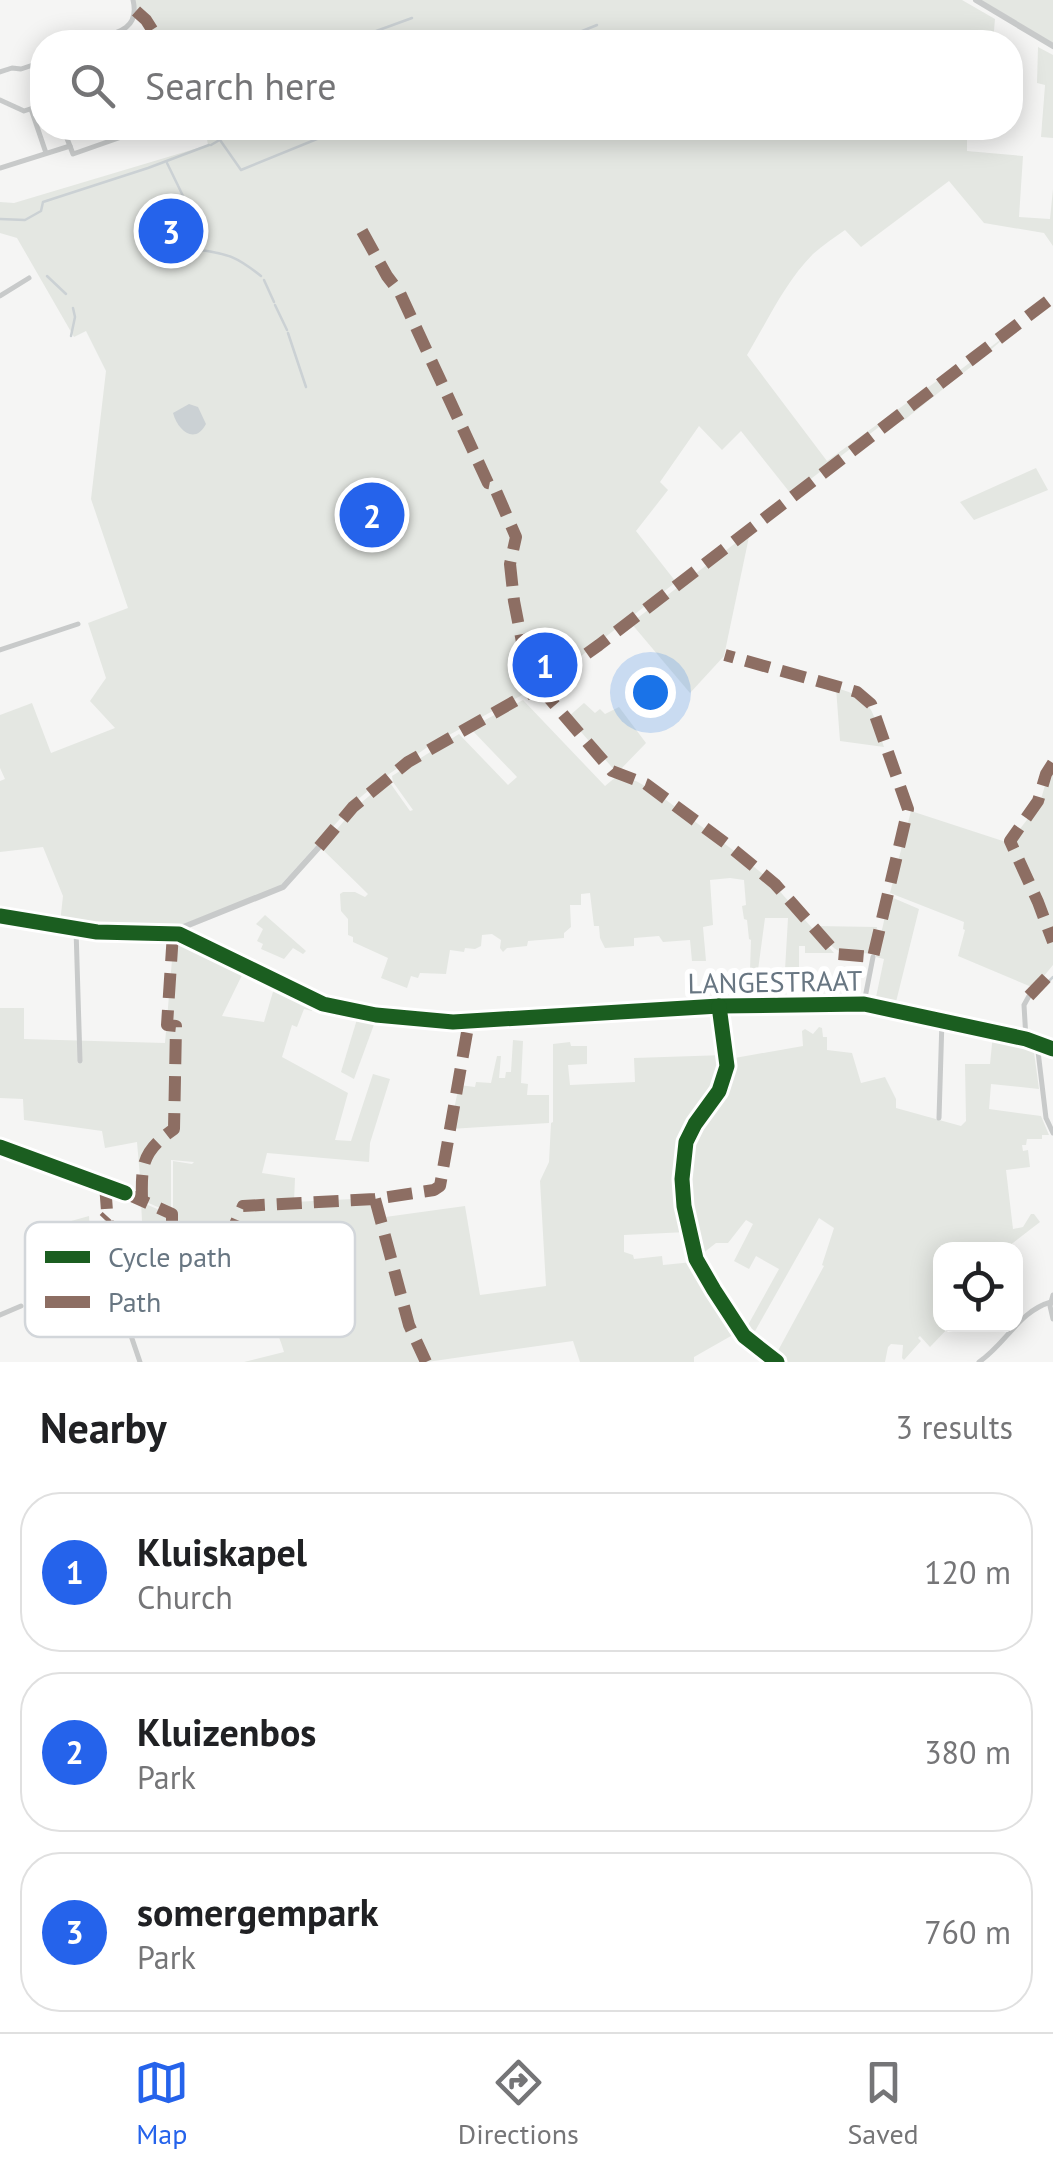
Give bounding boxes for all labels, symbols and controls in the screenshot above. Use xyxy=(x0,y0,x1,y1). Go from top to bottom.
search box xyxy=(30,30,1023,140)
icon: search xyxy=(65,58,120,113)
text: Search here xyxy=(145,61,337,110)
pin: 3 xyxy=(138,194,204,268)
pin: 2 xyxy=(340,478,404,552)
pin: 1 xyxy=(512,628,578,702)
your location xyxy=(625,667,676,718)
street label: LANGESTRAAT xyxy=(687,961,863,1002)
legend xyxy=(25,1222,355,1337)
text: Cycle path xyxy=(108,1238,232,1275)
map controls xyxy=(933,1242,1023,1332)
button: locate xyxy=(933,1242,1023,1332)
text: Path xyxy=(108,1283,161,1320)
text: Nearby xyxy=(40,1400,167,1455)
text: 3 results xyxy=(895,1406,1013,1448)
text: Kluiskapel xyxy=(137,1527,307,1576)
text: 1 xyxy=(65,1551,84,1593)
text: 120 m xyxy=(924,1551,1011,1593)
text: Church xyxy=(137,1576,233,1618)
text: Kluizenbos xyxy=(137,1707,316,1756)
text: 2 xyxy=(65,1731,84,1773)
text: 380 m xyxy=(924,1731,1011,1773)
text: Park xyxy=(137,1756,196,1798)
text: somergempark xyxy=(137,1887,378,1936)
text: 3 xyxy=(65,1911,84,1953)
text: 760 m xyxy=(924,1911,1011,1953)
text: Park xyxy=(137,1936,196,1978)
tab: Map xyxy=(134,2055,189,2152)
tab: Directions xyxy=(458,2055,579,2152)
tab: Saved xyxy=(847,2055,919,2152)

